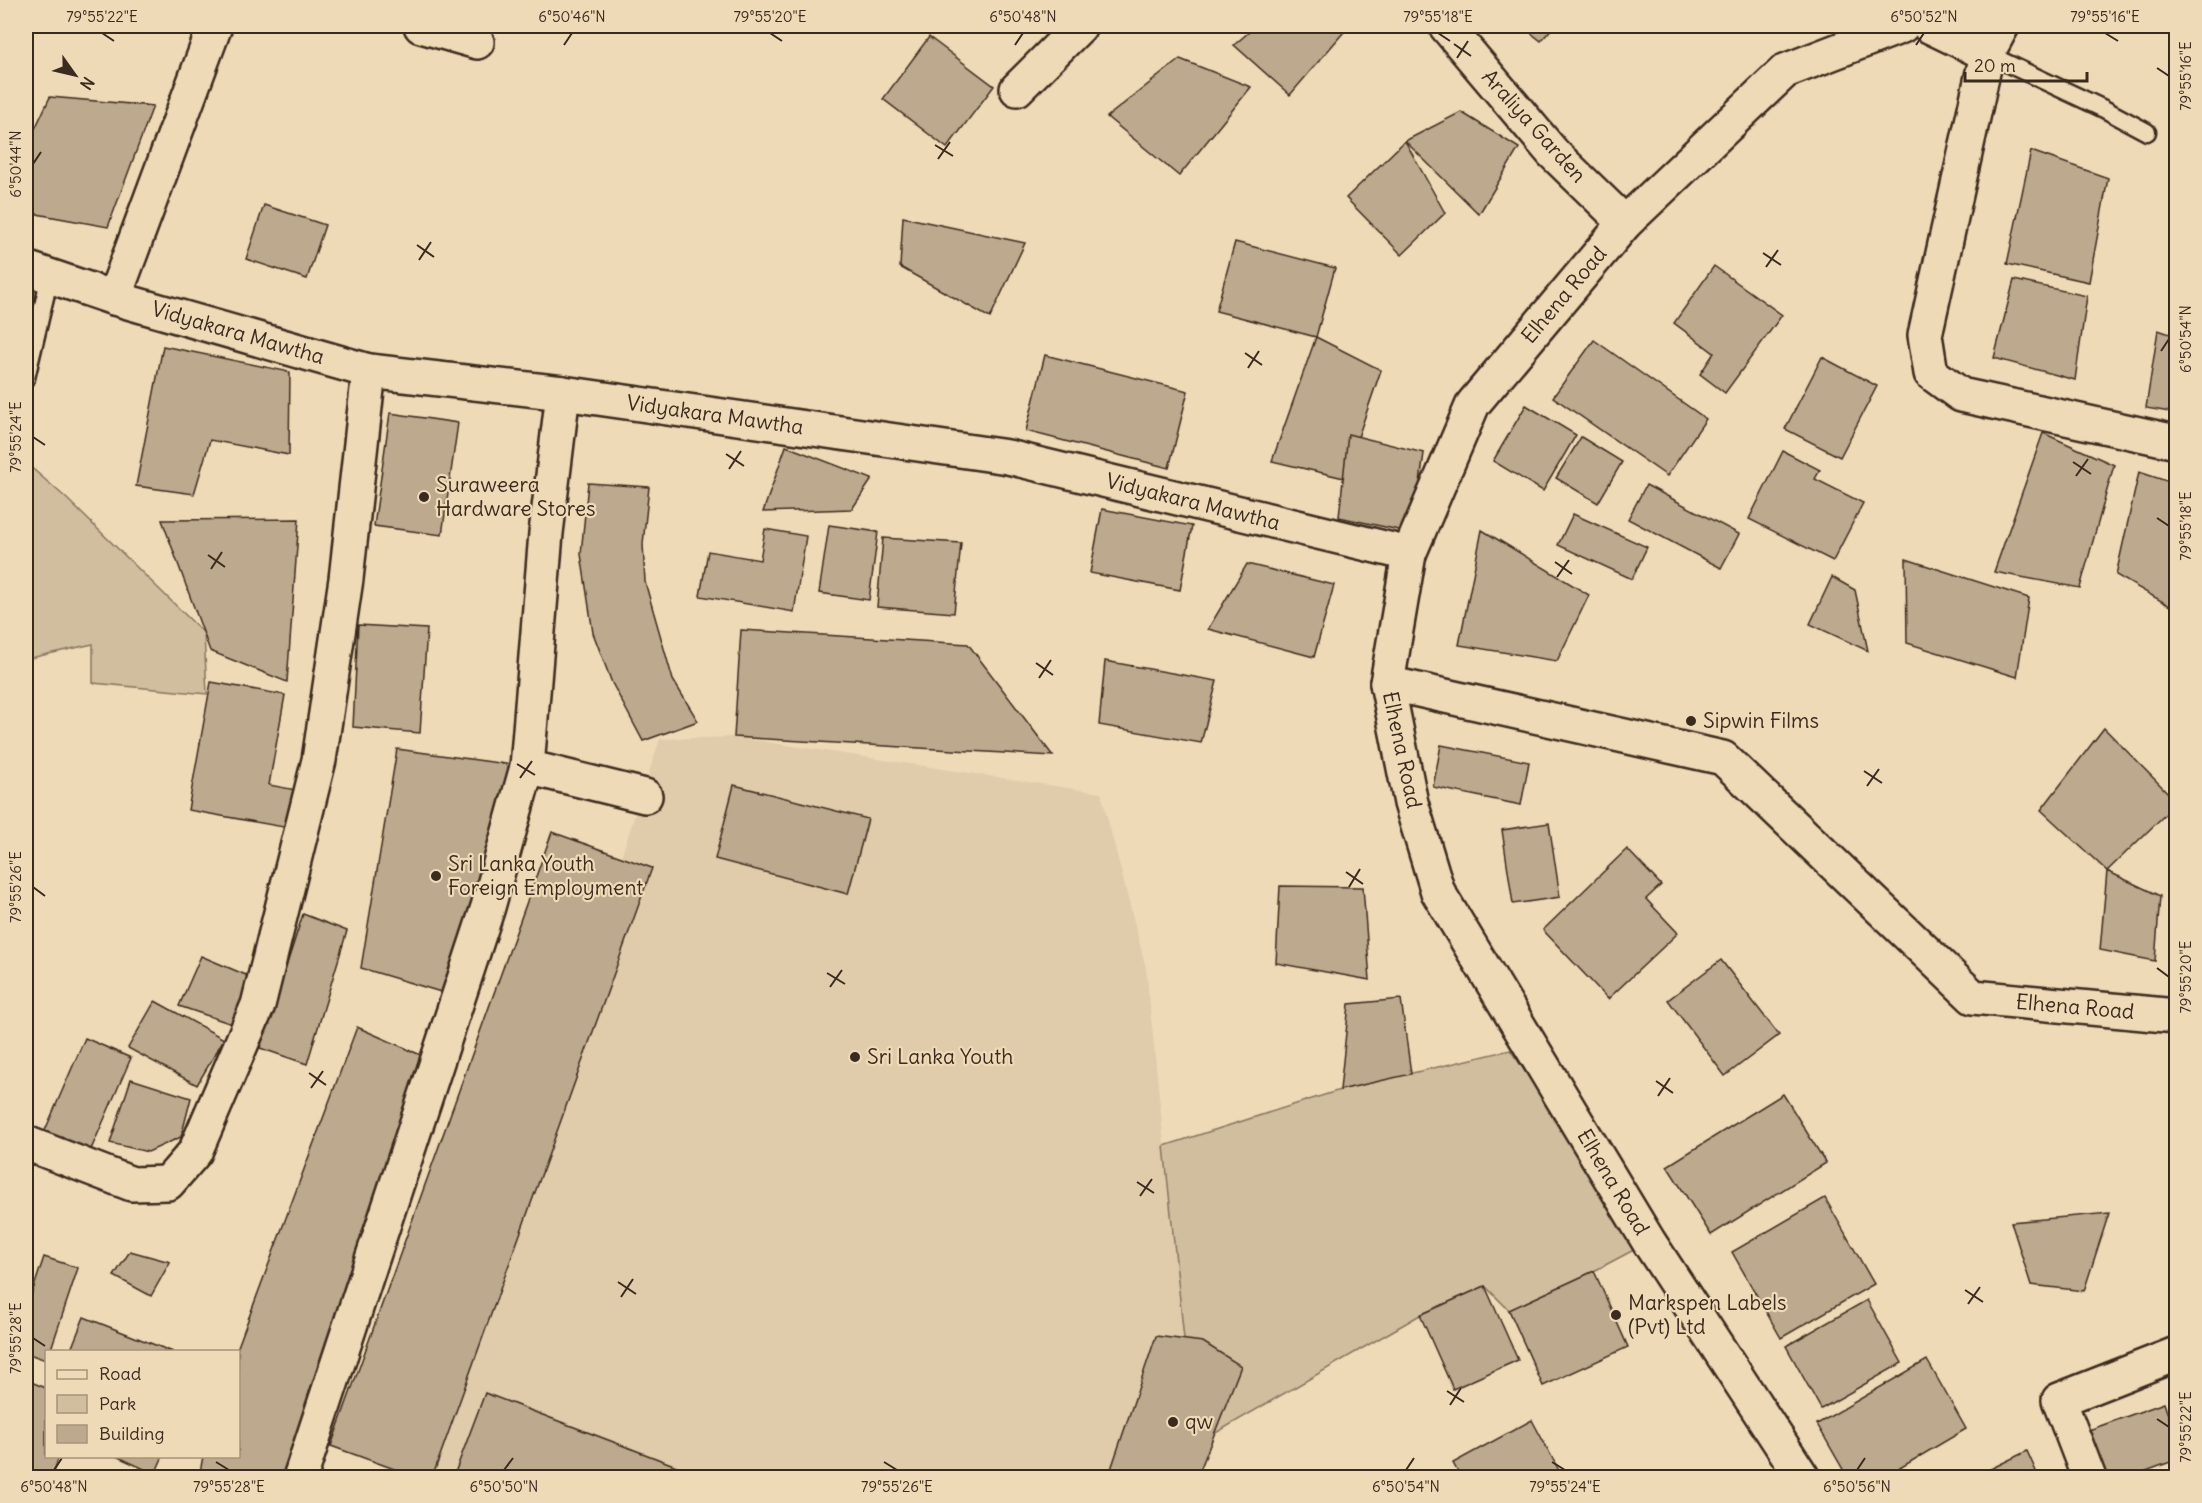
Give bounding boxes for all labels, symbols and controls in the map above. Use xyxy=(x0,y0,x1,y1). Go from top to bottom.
text: 79°55'22"E xyxy=(66,7,138,26)
text: 6°50'46"N xyxy=(538,7,606,26)
text: 79°55'20"E xyxy=(733,7,807,26)
text: 6°50'48"N xyxy=(989,7,1057,26)
text: 79°55'18"E xyxy=(1403,7,1473,26)
text: 6°50'52"N xyxy=(1890,7,1958,26)
text: 79°55'16"E xyxy=(2070,7,2140,26)
text: 79°55'16"E xyxy=(2176,41,2195,111)
north arrow xyxy=(45,45,105,105)
scale bar xyxy=(1965,45,2086,83)
text: 20 m xyxy=(1974,54,2016,77)
street label: Araliya Garden xyxy=(1476,63,1592,188)
text: N xyxy=(76,73,99,94)
text: 6°50'44"N xyxy=(6,130,25,198)
street label: Elhena Road xyxy=(1515,240,1612,349)
street label: Vidyakara Mawtha xyxy=(149,295,328,370)
text: 6°50'54"N xyxy=(2176,305,2195,373)
street label: Vidyakara Mawtha xyxy=(625,389,805,440)
text: 79°55'24"E xyxy=(6,401,25,473)
street label: Vidyakara Mawtha xyxy=(1103,467,1283,536)
place label: Suraweera Hardware Stores xyxy=(436,471,596,522)
marker: Suraweera Hardware Stores xyxy=(417,490,431,504)
text: 79°55'18"E xyxy=(2176,491,2195,561)
street label: Elhena Road xyxy=(1377,689,1428,811)
place label: Sipwin Films xyxy=(1703,707,1819,734)
marker: Sipwin Films xyxy=(1684,714,1698,728)
place label: Sri Lanka Youth Foreign Employment xyxy=(448,850,643,901)
text: 79°55'26"E xyxy=(6,851,25,923)
marker: Sri Lanka Youth Foreign Employment xyxy=(429,869,443,883)
text: 79°55'20"E xyxy=(2176,940,2195,1014)
street label: Elhena Road xyxy=(2015,988,2135,1025)
place label: Sri Lanka Youth xyxy=(867,1043,1013,1070)
marker: Sri Lanka Youth xyxy=(848,1050,862,1064)
street label: Elhena Road xyxy=(1571,1124,1656,1240)
place label: Markspen Labels (Pvt) Ltd xyxy=(1628,1289,1787,1340)
text: 79°55'28"E xyxy=(6,1302,25,1374)
marker: Markspen Labels (Pvt) Ltd xyxy=(1609,1308,1623,1322)
legend xyxy=(45,1350,240,1458)
text: Road xyxy=(99,1362,142,1385)
text: 79°55'22"E xyxy=(2176,1391,2195,1463)
text: Park xyxy=(99,1392,136,1415)
place label: qw xyxy=(1185,1408,1213,1435)
marker: qw xyxy=(1166,1415,1180,1429)
text: Building xyxy=(99,1422,164,1445)
text: 6°50'48"N xyxy=(20,1477,88,1496)
text: 79°55'28"E xyxy=(193,1477,265,1496)
text: 6°50'50"N xyxy=(469,1477,539,1496)
text: 79°55'26"E xyxy=(861,1477,933,1496)
text: 6°50'54"N xyxy=(1372,1477,1440,1496)
text: 79°55'24"E xyxy=(1529,1477,1601,1496)
text: 6°50'56"N xyxy=(1823,1477,1891,1496)

